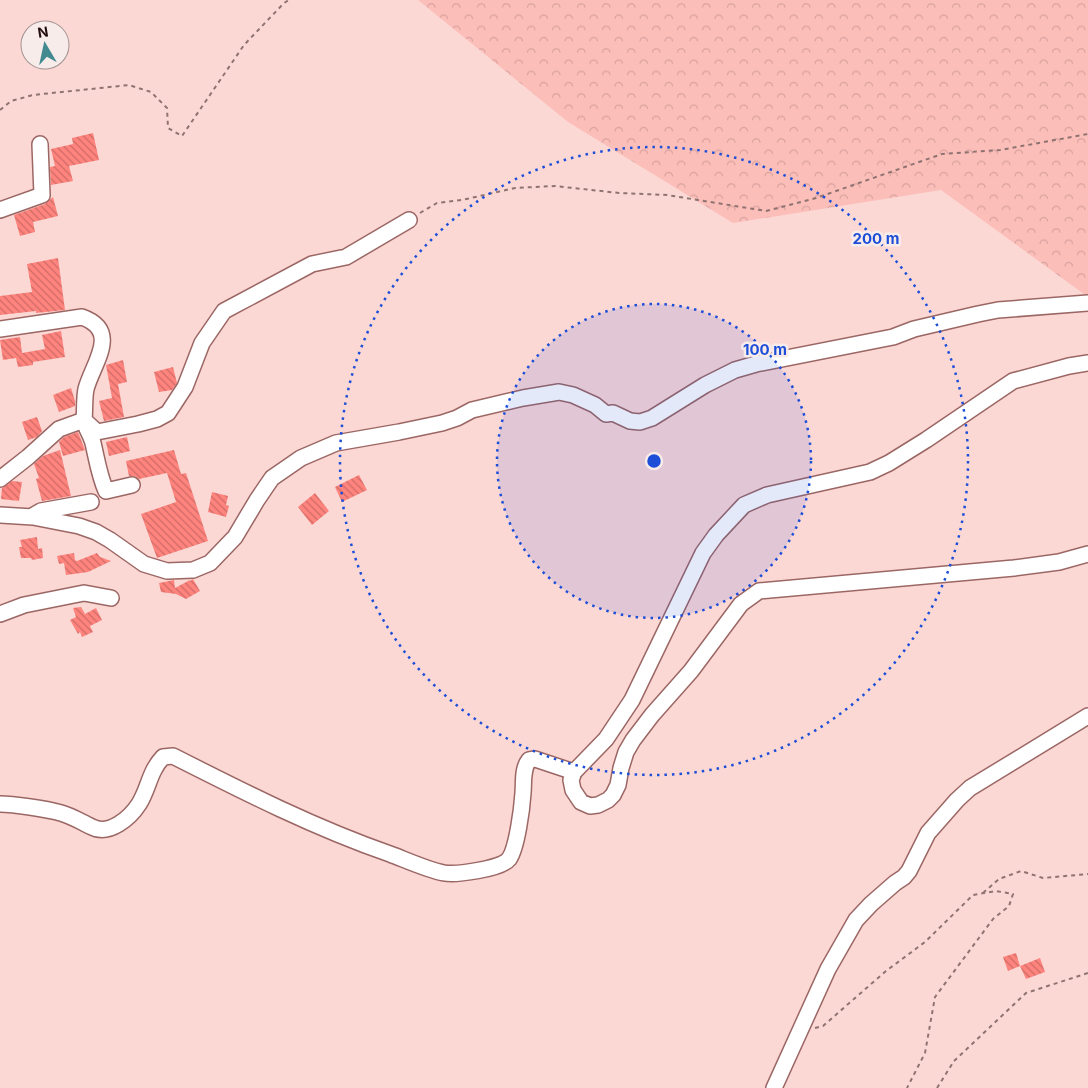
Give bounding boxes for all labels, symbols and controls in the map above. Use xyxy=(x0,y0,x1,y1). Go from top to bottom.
north arrow xyxy=(20,20,70,70)
text: N xyxy=(36,22,49,41)
text: 200 m xyxy=(853,229,899,248)
text: 100 m xyxy=(743,340,787,359)
centre of rings xyxy=(645,452,663,470)

